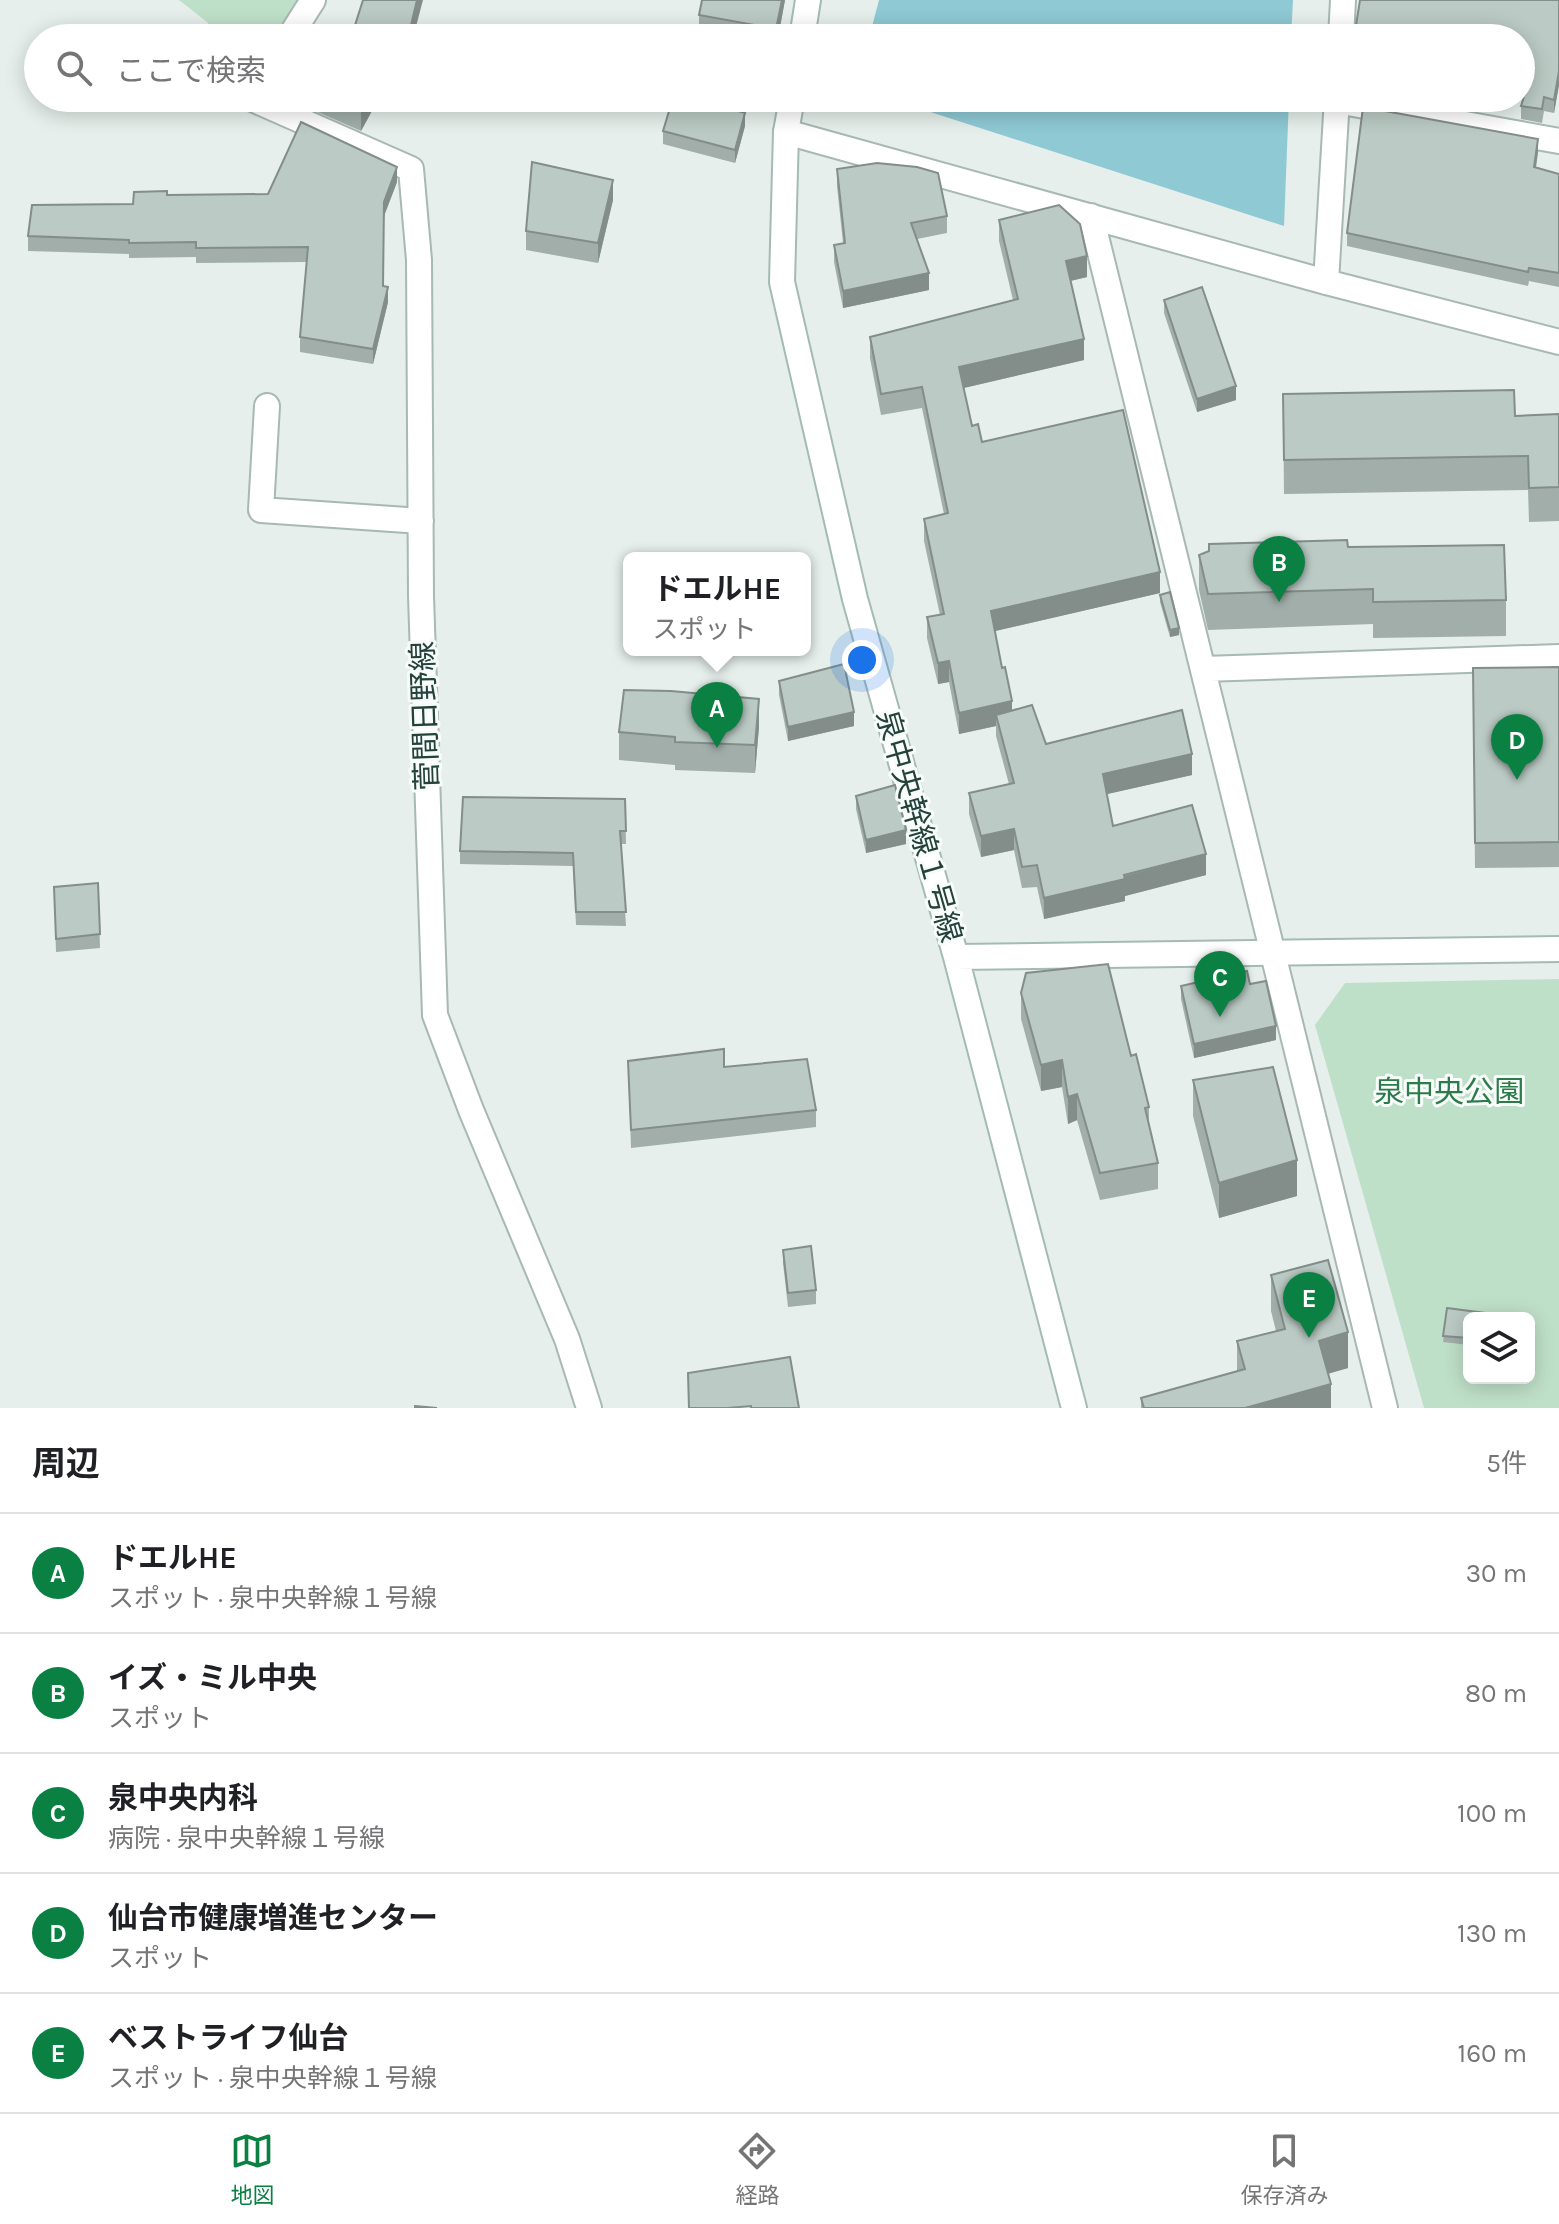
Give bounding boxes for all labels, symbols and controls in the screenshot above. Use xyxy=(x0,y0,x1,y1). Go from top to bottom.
search box xyxy=(24,24,1535,112)
icon: search xyxy=(52,46,96,90)
text: ここで検索 xyxy=(116,53,266,89)
pin: B xyxy=(1253,536,1305,602)
popup xyxy=(623,552,811,656)
text: ドエルHE xyxy=(653,571,781,607)
text: スポット xyxy=(653,614,757,645)
street label: 菅間日野線 xyxy=(404,640,446,792)
your location xyxy=(842,640,882,680)
pin: A xyxy=(691,682,743,748)
street label: 泉中央幹線１号線 xyxy=(869,706,969,946)
pin: D xyxy=(1491,714,1543,780)
pin: C xyxy=(1194,951,1246,1017)
park label: 泉中央公園 xyxy=(1374,1074,1524,1110)
pin: E xyxy=(1283,1272,1335,1338)
map controls xyxy=(1463,1312,1535,1384)
button: layers xyxy=(1463,1312,1535,1384)
text: 周辺 xyxy=(32,1444,100,1484)
text: 5件 xyxy=(1486,1448,1527,1479)
text: ドエルHE xyxy=(108,1540,237,1576)
text: A xyxy=(50,1558,66,1589)
text: 30 m xyxy=(1466,1558,1527,1589)
text: スポット · 泉中央幹線１号線 xyxy=(108,1583,437,1614)
text: イズ・ミル中央 xyxy=(108,1660,317,1696)
text: B xyxy=(50,1678,66,1709)
text: 80 m xyxy=(1465,1678,1527,1709)
text: スポット xyxy=(108,1703,212,1734)
text: 泉中央内科 xyxy=(108,1780,258,1816)
text: C xyxy=(50,1798,66,1829)
text: 100 m xyxy=(1457,1798,1527,1829)
text: 病院 · 泉中央幹線１号線 xyxy=(108,1823,385,1854)
text: 仙台市健康増進センター xyxy=(108,1900,438,1936)
text: D xyxy=(49,1918,67,1949)
text: 130 m xyxy=(1457,1918,1527,1949)
text: スポット xyxy=(108,1943,212,1974)
text: ベストライフ仙台 xyxy=(108,2020,349,2056)
text: E xyxy=(50,2038,66,2069)
text: 160 m xyxy=(1458,2038,1527,2069)
text: スポット · 泉中央幹線１号線 xyxy=(108,2063,437,2094)
tab: 地図 xyxy=(230,2129,275,2209)
tab: 経路 xyxy=(735,2129,780,2209)
tab: 保存済み xyxy=(1240,2129,1329,2209)

